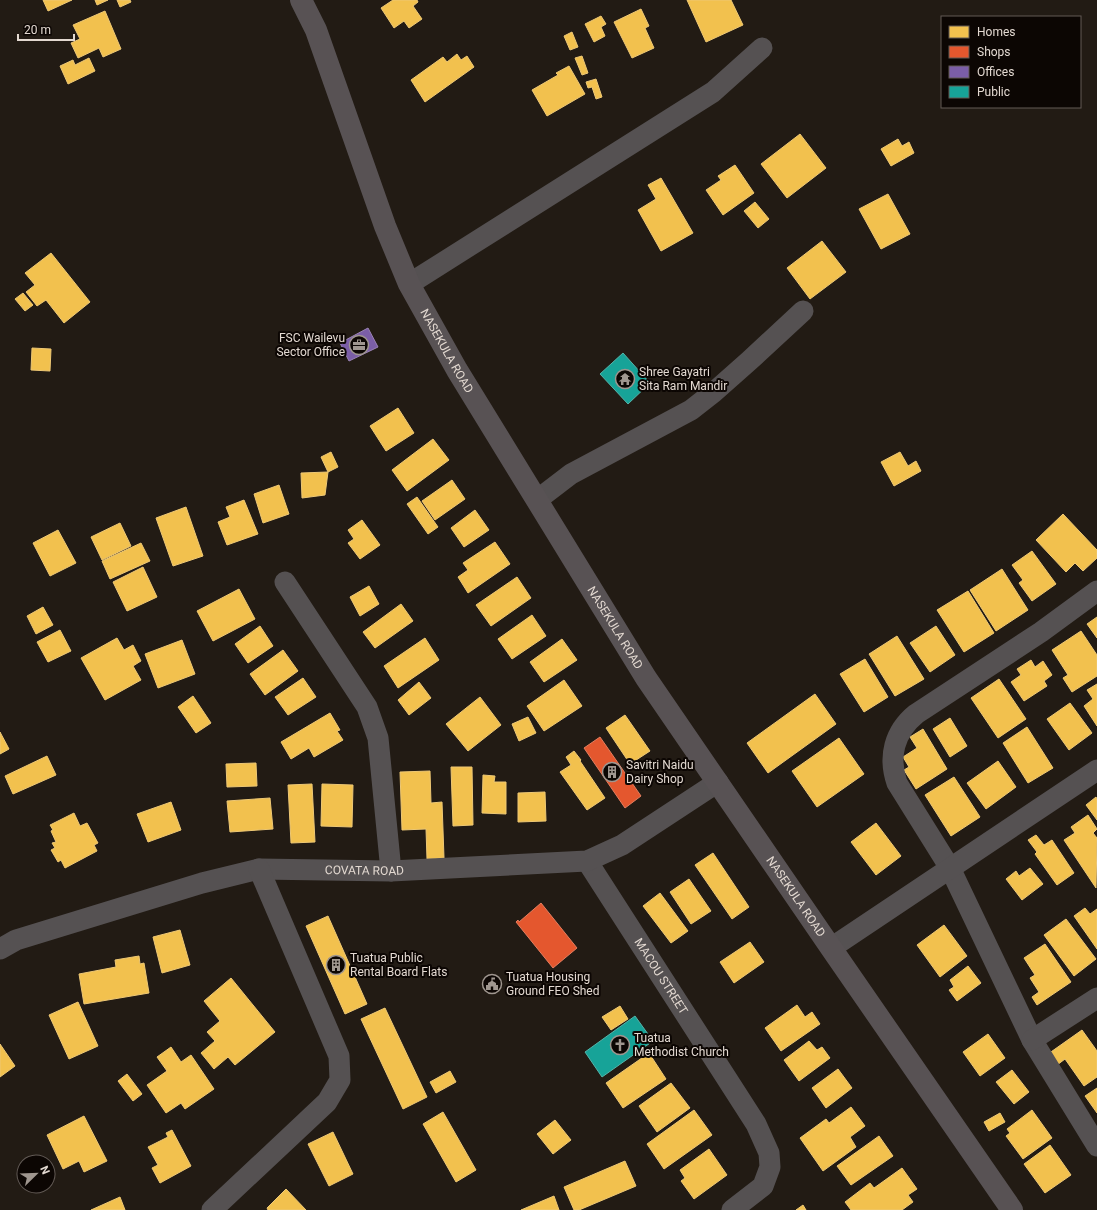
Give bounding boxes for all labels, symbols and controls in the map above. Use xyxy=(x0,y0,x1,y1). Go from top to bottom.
scale bar xyxy=(18,16,74,42)
legend xyxy=(941,16,1081,108)
text: 20 m xyxy=(24,23,51,37)
text: Homes xyxy=(977,25,1015,39)
text: Shops xyxy=(977,45,1011,59)
text: Offices xyxy=(977,65,1014,79)
text: Public xyxy=(977,85,1010,99)
street label: NASEKULA ROAD xyxy=(417,307,476,396)
place label: FSC Wailevu Sector Office xyxy=(276,331,345,359)
office icon: FSC Wailevu Sector Office xyxy=(348,334,370,356)
place label: Shree Gayatri Sita Ram Mandir xyxy=(639,365,727,393)
temple icon: Shree Gayatri Sita Ram Mandir xyxy=(614,368,636,390)
street label: NASEKULA ROAD xyxy=(585,584,646,672)
place label: Savitri Naidu Dairy Shop xyxy=(626,758,694,786)
building icon: Savitri Naidu Dairy Shop xyxy=(601,761,623,783)
street label: NASEKULA ROAD xyxy=(763,854,828,940)
street label: COVATA ROAD xyxy=(325,863,404,878)
street label: MACOU STREET xyxy=(631,936,691,1017)
place label: Tuatua Public Rental Board Flats xyxy=(350,951,447,979)
building icon: Tuatua Public Rental Board Flats xyxy=(325,954,347,976)
place label: Tuatua Housing Ground FEO Shed xyxy=(506,970,600,998)
public building icon: Tuatua Housing Ground FEO Shed xyxy=(481,973,503,995)
place label: Tuatua Methodist Church xyxy=(634,1031,729,1059)
church icon: Tuatua Methodist Church xyxy=(609,1034,631,1056)
north arrow xyxy=(16,1154,56,1194)
text: N xyxy=(37,1164,52,1177)

